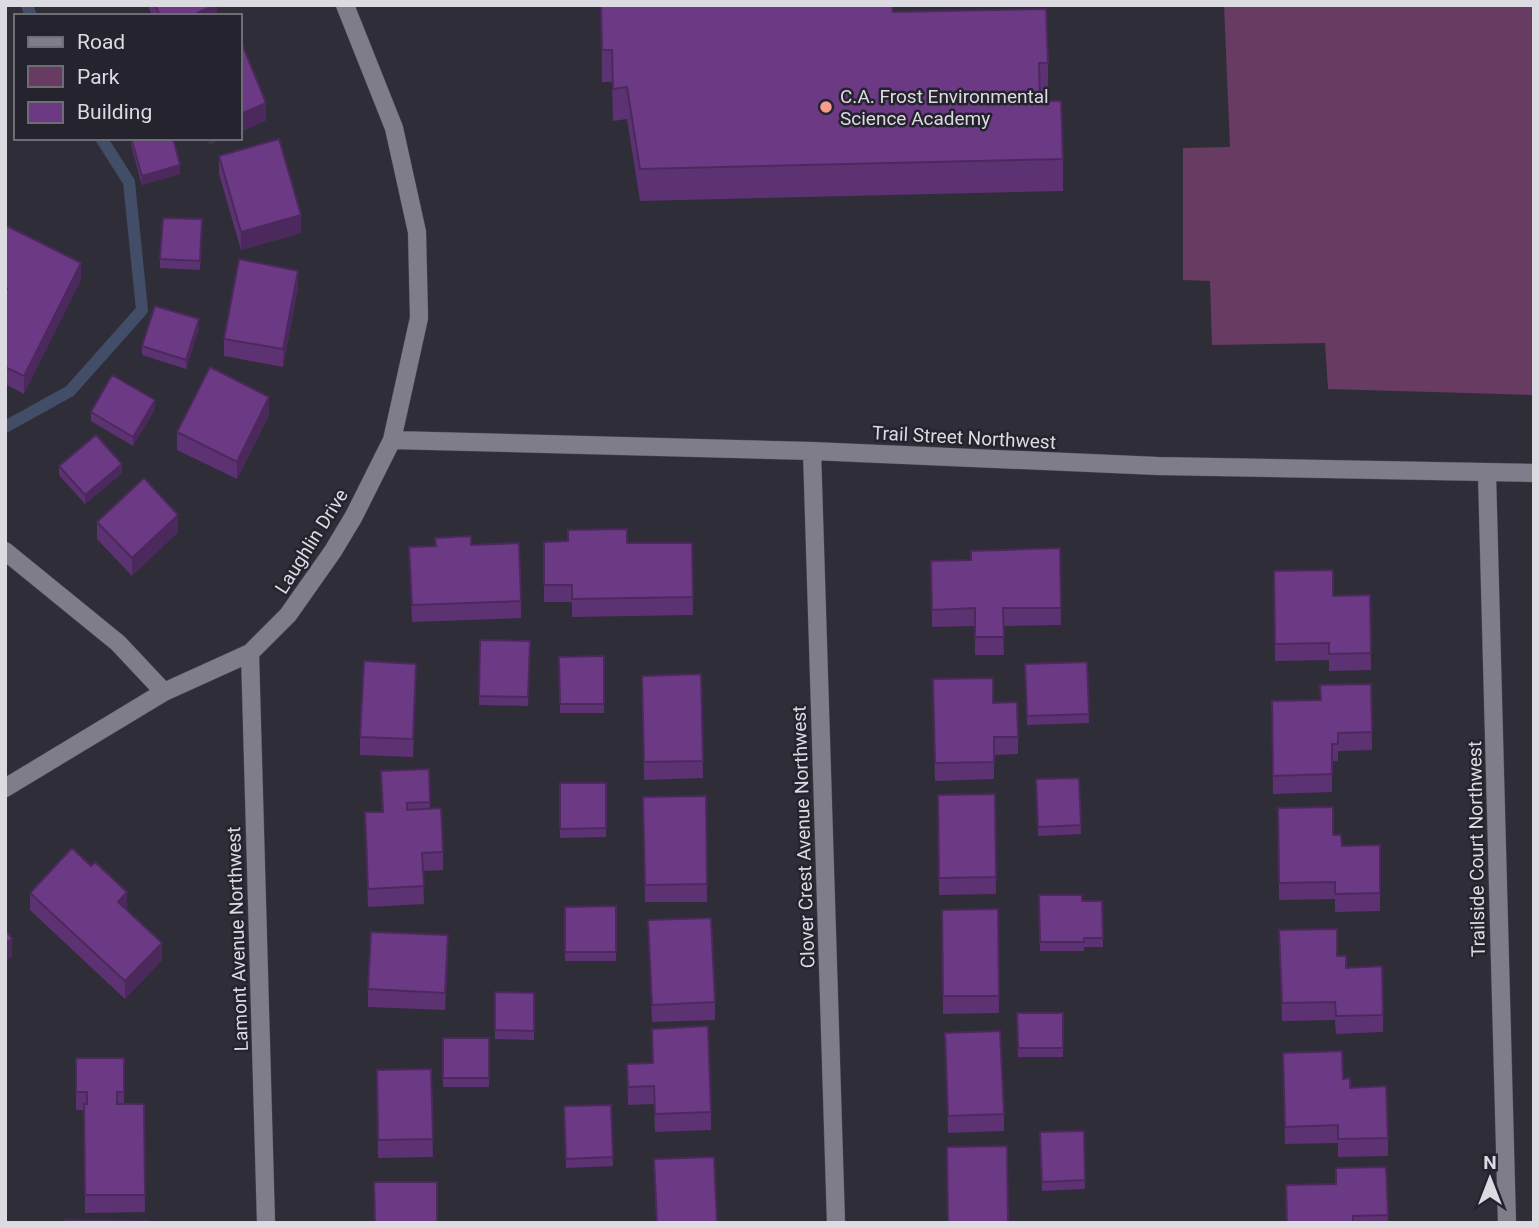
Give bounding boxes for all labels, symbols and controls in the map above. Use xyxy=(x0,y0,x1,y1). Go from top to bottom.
legend xyxy=(14,14,242,140)
text: Road xyxy=(77,30,125,54)
text: Park xyxy=(77,65,120,89)
place label: C.A. Frost Environmental Science Academy xyxy=(840,85,1049,130)
marker: C.A. Frost Environmental Science Academy xyxy=(818,99,834,115)
text: Building xyxy=(77,100,152,124)
street label: Trail Street Northwest xyxy=(871,421,1057,454)
street label: Laughlin Drive xyxy=(270,485,353,598)
street label: Clover Crest Avenue Northwest xyxy=(787,705,820,969)
street label: Trailside Court Northwest xyxy=(1463,741,1490,957)
street label: Lamont Avenue Northwest xyxy=(222,826,253,1052)
north arrow xyxy=(1455,1144,1525,1214)
text: N xyxy=(1483,1151,1497,1174)

